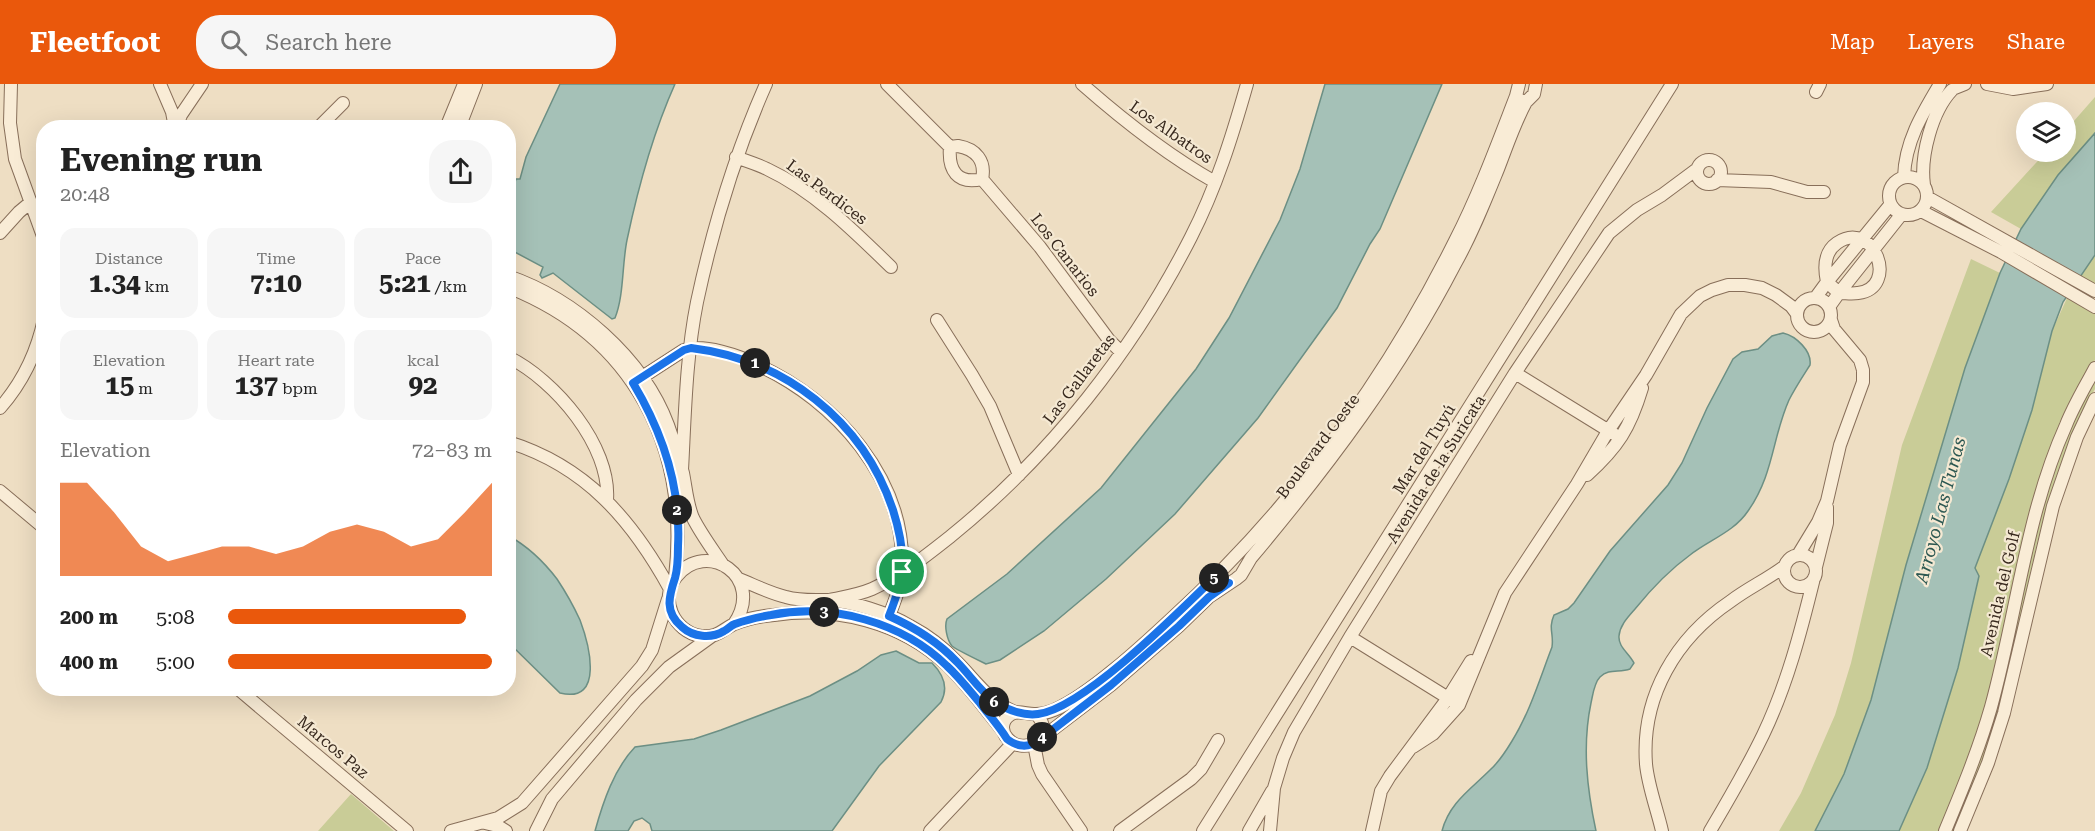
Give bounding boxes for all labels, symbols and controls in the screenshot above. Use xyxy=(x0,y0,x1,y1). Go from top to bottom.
search box xyxy=(196,15,616,69)
text: Fleetfoot xyxy=(30,26,160,59)
icon: search xyxy=(217,26,250,59)
text: Search here xyxy=(265,30,391,55)
text: Map xyxy=(1830,30,1875,54)
text: Layers xyxy=(1908,30,1974,54)
text: Share xyxy=(2007,30,2065,54)
street label: Los Albatros xyxy=(1126,97,1216,168)
map controls xyxy=(2016,102,2076,162)
button: layers xyxy=(2016,102,2076,162)
text: Evening run xyxy=(60,140,262,179)
button: share xyxy=(429,140,492,203)
street label: Las Perdices xyxy=(783,155,871,229)
text: 20:48 xyxy=(60,182,110,206)
street label: Los Canarios xyxy=(1027,210,1103,300)
text: Distance xyxy=(95,249,163,268)
text: Time xyxy=(256,249,296,268)
text: Pace xyxy=(405,249,441,268)
text: 1.34 xyxy=(89,268,141,298)
text: 7:10 xyxy=(250,268,302,298)
text: 5:21 xyxy=(379,268,431,298)
text: km xyxy=(141,277,169,296)
text: /km xyxy=(431,277,467,296)
street label: Las Gallaretas xyxy=(1039,330,1119,428)
pin: 1 xyxy=(740,348,770,378)
text: Elevation xyxy=(93,351,165,370)
text: Heart rate xyxy=(238,351,314,370)
text: kcal xyxy=(407,351,439,370)
text: 1 xyxy=(751,353,759,372)
text: 15 xyxy=(105,370,134,400)
text: 137 xyxy=(234,370,278,400)
text: 92 xyxy=(408,370,438,400)
text: m xyxy=(134,379,153,398)
text: bpm xyxy=(278,379,318,398)
street label: Boulevard Oeste xyxy=(1272,390,1364,502)
street label: Avenida de la Suricata xyxy=(1383,391,1490,547)
street label: Mar del Tuyú xyxy=(1389,401,1459,497)
water label: Arroyo Las Tunas xyxy=(1910,435,1970,586)
text: Elevation xyxy=(60,438,151,462)
text: 72–83 m xyxy=(412,438,492,462)
pin: 2 xyxy=(662,495,692,525)
text: 2 xyxy=(673,500,681,519)
street label: Avenida del Golf xyxy=(1976,529,2024,659)
pin xyxy=(876,546,927,597)
icon: arrive xyxy=(885,555,918,588)
pin: 5 xyxy=(1199,563,1229,593)
text: 5 xyxy=(1210,568,1218,587)
pin: 3 xyxy=(809,597,839,627)
text: 3 xyxy=(820,602,828,621)
text: 200 m xyxy=(60,605,118,629)
text: 5:08 xyxy=(156,605,195,629)
text: 400 m xyxy=(60,650,118,674)
text: 5:00 xyxy=(156,650,195,674)
pin: 6 xyxy=(979,687,1009,717)
text: 6 xyxy=(990,692,998,711)
street label: Marcos Paz xyxy=(294,712,373,782)
pin: 4 xyxy=(1027,722,1057,752)
text: 4 xyxy=(1038,727,1046,746)

